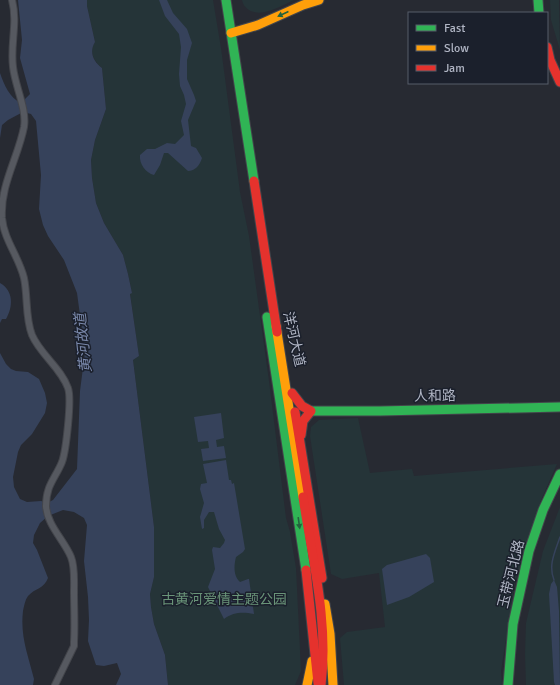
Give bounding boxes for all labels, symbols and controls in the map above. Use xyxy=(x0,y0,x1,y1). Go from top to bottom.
one-way arrow xyxy=(277,11,288,17)
legend xyxy=(408,12,548,84)
text: Fast xyxy=(444,21,465,36)
text: Slow xyxy=(444,41,469,56)
text: Jam xyxy=(444,61,465,76)
water label: 黄河故道 xyxy=(71,310,95,374)
street label: 洋河大道 xyxy=(279,310,309,368)
street label: 人和路 xyxy=(414,387,456,405)
one-way arrow xyxy=(296,517,302,529)
street label: 玉带河北路 xyxy=(494,538,528,610)
park label: 古黄河爱情主题公园 xyxy=(161,591,287,608)

